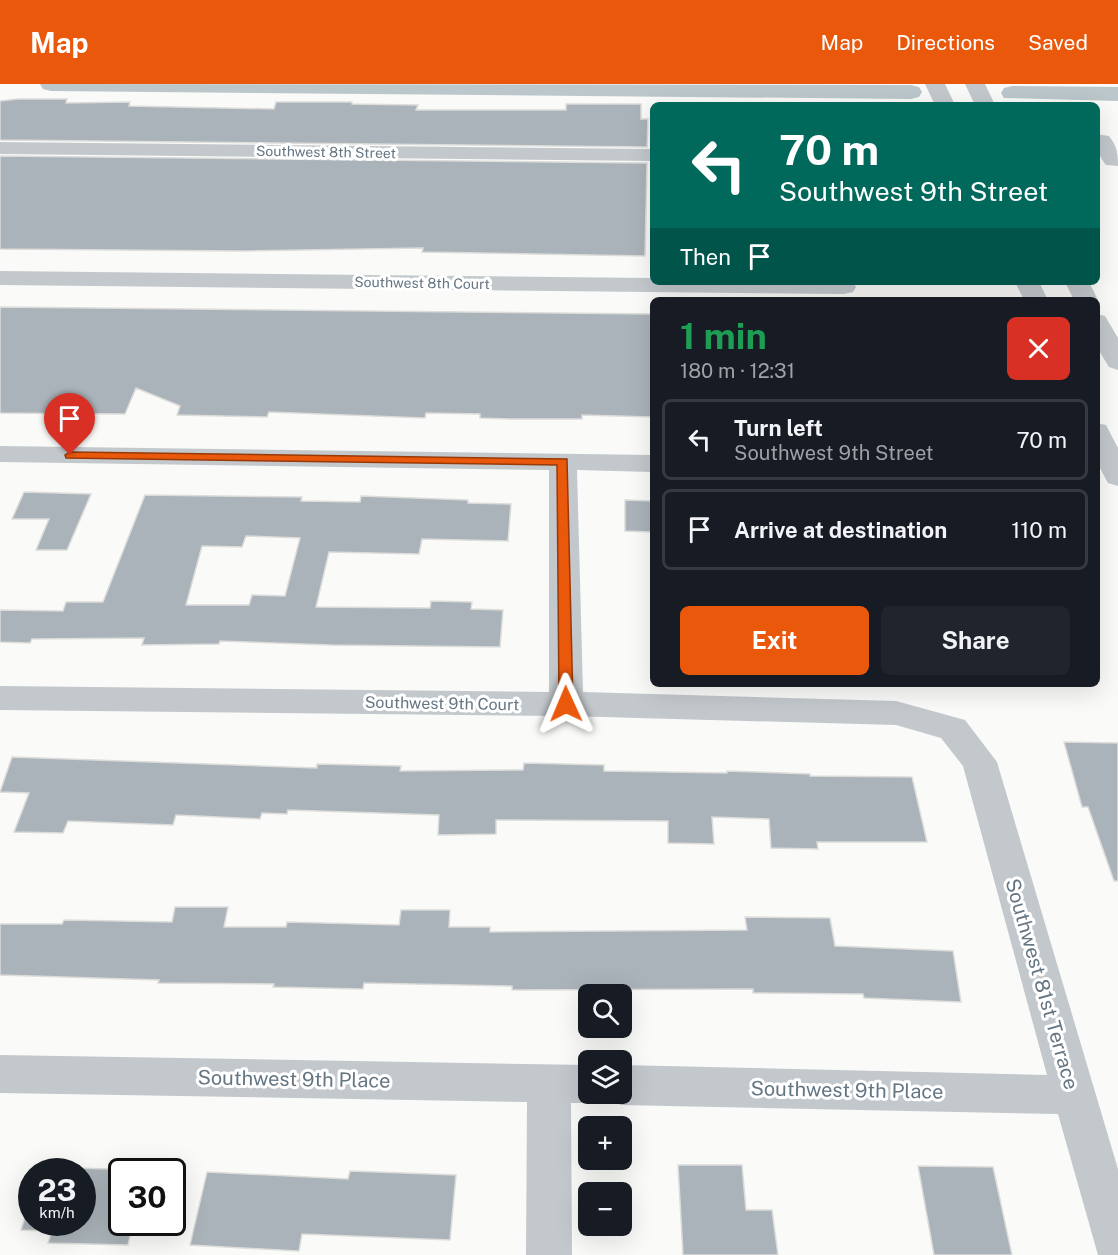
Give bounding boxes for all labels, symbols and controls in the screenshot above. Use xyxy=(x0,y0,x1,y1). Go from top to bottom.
text: Map xyxy=(30,26,89,59)
text: Map xyxy=(821,30,863,55)
text: Directions xyxy=(896,30,995,55)
text: Saved xyxy=(1028,30,1088,55)
text: 70 m xyxy=(779,125,879,174)
icon: left xyxy=(680,126,758,204)
street label: Southwest 8th Street xyxy=(256,143,396,161)
text: Southwest 9th Street xyxy=(779,175,1048,207)
icon: arrive xyxy=(743,240,776,273)
text: Then xyxy=(680,244,731,270)
street label: Southwest 8th Court xyxy=(354,274,490,292)
text: 1 min xyxy=(680,315,767,357)
button: close xyxy=(1007,317,1070,380)
text: 180 m · 12:31 xyxy=(680,359,795,383)
pin xyxy=(44,393,95,455)
icon: arrive xyxy=(53,402,86,435)
text: Turn left xyxy=(734,415,823,441)
icon: left xyxy=(683,423,716,456)
text: 70 m xyxy=(1016,427,1067,453)
text: Southwest 9th Street xyxy=(734,441,934,465)
icon: arrive xyxy=(683,513,716,546)
text: Arrive at destination xyxy=(734,517,947,543)
text: 110 m xyxy=(1011,517,1067,543)
button: Exit xyxy=(680,606,869,675)
button: Share xyxy=(881,606,1070,675)
position arrow xyxy=(534,672,598,736)
street label: Southwest 9th Court xyxy=(365,693,519,714)
street label: Southwest 81st Terrace xyxy=(1000,876,1084,1092)
map controls xyxy=(578,984,632,1236)
button: search xyxy=(578,984,632,1038)
button: layers xyxy=(578,1050,632,1104)
street label: Southwest 9th Place xyxy=(197,1065,391,1093)
street label: Southwest 9th Place xyxy=(750,1076,944,1104)
button: + xyxy=(578,1116,632,1170)
speed limit sign: 30 xyxy=(108,1158,186,1236)
text: 23 xyxy=(37,1172,77,1208)
button: − xyxy=(578,1182,632,1236)
text: km/h xyxy=(39,1204,75,1221)

